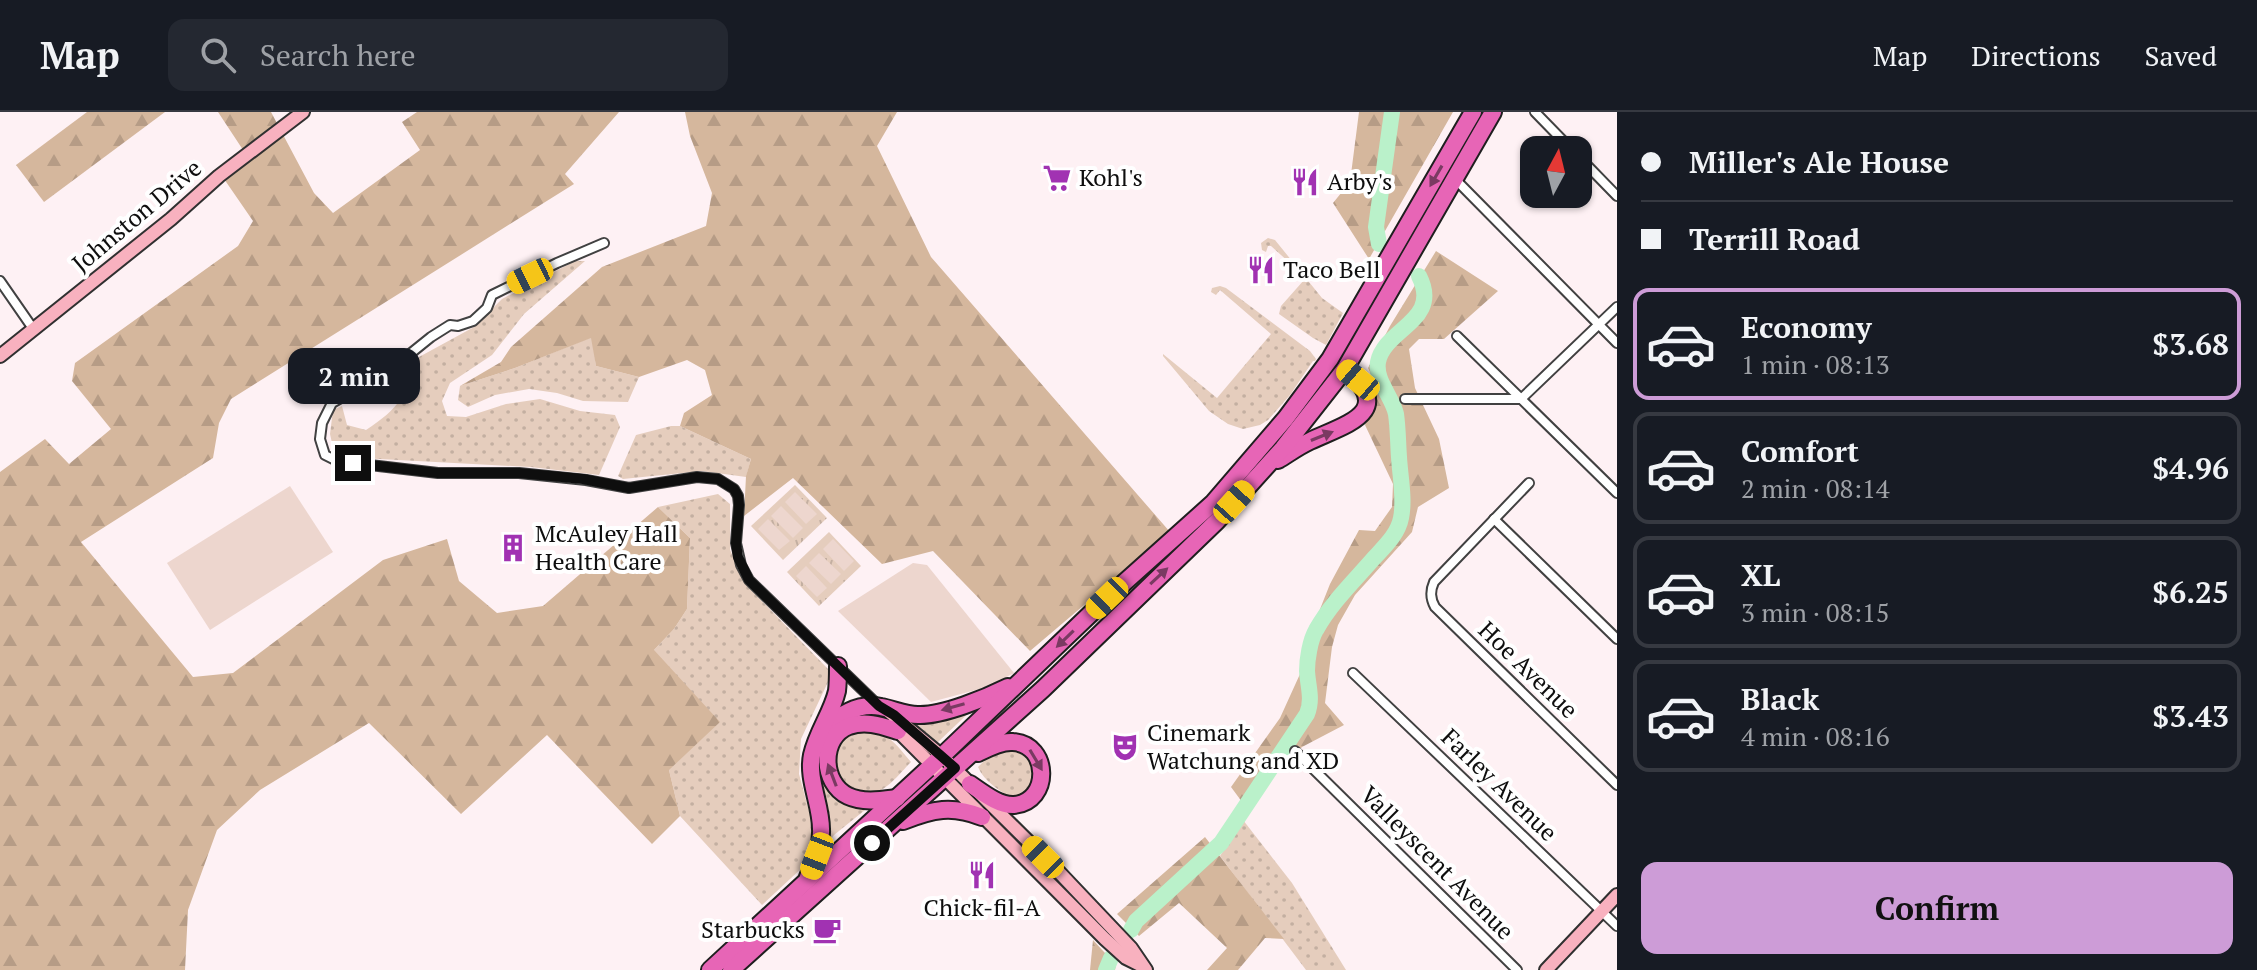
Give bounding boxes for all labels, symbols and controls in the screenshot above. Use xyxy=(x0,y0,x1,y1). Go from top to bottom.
search box xyxy=(168,19,728,91)
text: Map xyxy=(40,30,120,80)
icon: search xyxy=(196,33,240,77)
text: Search here xyxy=(260,35,416,75)
text: Map xyxy=(1873,37,1927,74)
text: Directions xyxy=(1971,37,2101,74)
text: Saved xyxy=(2145,37,2217,74)
north arrow xyxy=(1520,136,1592,208)
map controls xyxy=(1520,136,1592,208)
text: Miller's Ale House xyxy=(1689,142,1949,182)
street label: Johnston Drive xyxy=(65,152,208,279)
place label: Kohl's xyxy=(1079,161,1143,193)
supermarket icon: Kohl's xyxy=(1042,163,1072,193)
place label: Arby's xyxy=(1327,165,1392,197)
one-way arrow xyxy=(1429,165,1443,187)
restaurant icon: Arby's xyxy=(1290,167,1320,197)
text: Terrill Road xyxy=(1689,219,1860,259)
place label: Taco Bell xyxy=(1283,253,1380,285)
car xyxy=(503,255,557,297)
restaurant icon: Taco Bell xyxy=(1246,255,1276,285)
text: Economy xyxy=(1741,307,1872,347)
icon: car xyxy=(1645,308,1717,380)
text: $3.68 xyxy=(2152,324,2229,364)
callout: 2 min xyxy=(287,347,419,403)
text: 1 min · 08:13 xyxy=(1741,347,1890,381)
car xyxy=(1332,355,1384,405)
text: 2 min xyxy=(318,359,390,393)
one-way arrow xyxy=(1310,430,1334,443)
text: Comfort xyxy=(1741,431,1859,471)
icon: car xyxy=(1645,432,1717,504)
route end xyxy=(335,445,371,481)
text: $4.96 xyxy=(2152,448,2229,488)
text: 2 min · 08:14 xyxy=(1741,471,1890,505)
car xyxy=(1209,476,1259,528)
place label: McAuley Hall Health Care xyxy=(535,517,678,577)
building icon: McAuley Hall Health Care xyxy=(498,533,528,563)
text: XL xyxy=(1741,555,1780,595)
icon: car xyxy=(1645,556,1717,628)
one-way arrow xyxy=(1150,567,1169,585)
text: $6.25 xyxy=(2152,572,2229,612)
car xyxy=(1081,573,1133,623)
text: 3 min · 08:15 xyxy=(1741,595,1890,629)
street label: Hoe Avenue xyxy=(1472,614,1585,725)
one-way arrow xyxy=(1056,629,1075,647)
text: Black xyxy=(1741,679,1819,719)
icon: car xyxy=(1645,680,1717,752)
text: $3.43 xyxy=(2152,696,2229,736)
one-way arrow xyxy=(940,702,965,714)
place label: Cinemark Watchung and XD xyxy=(1147,716,1339,776)
text: 4 min · 08:16 xyxy=(1741,719,1890,753)
street label: Farley Avenue xyxy=(1435,721,1565,848)
theatre icon: Cinemark Watchung and XD xyxy=(1110,732,1140,762)
one-way arrow xyxy=(1028,748,1043,771)
one-way arrow xyxy=(825,762,838,786)
street label: Valleyscent Avenue xyxy=(1354,778,1522,946)
route start xyxy=(854,825,890,861)
car xyxy=(797,829,837,883)
car xyxy=(1018,832,1068,882)
restaurant icon: Chick-fil-A xyxy=(967,860,997,890)
button: Confirm xyxy=(1641,862,2233,954)
place label: Chick-fil-A xyxy=(923,891,1041,923)
place label: Starbucks xyxy=(701,913,805,945)
cafe icon: Starbucks xyxy=(812,915,842,945)

